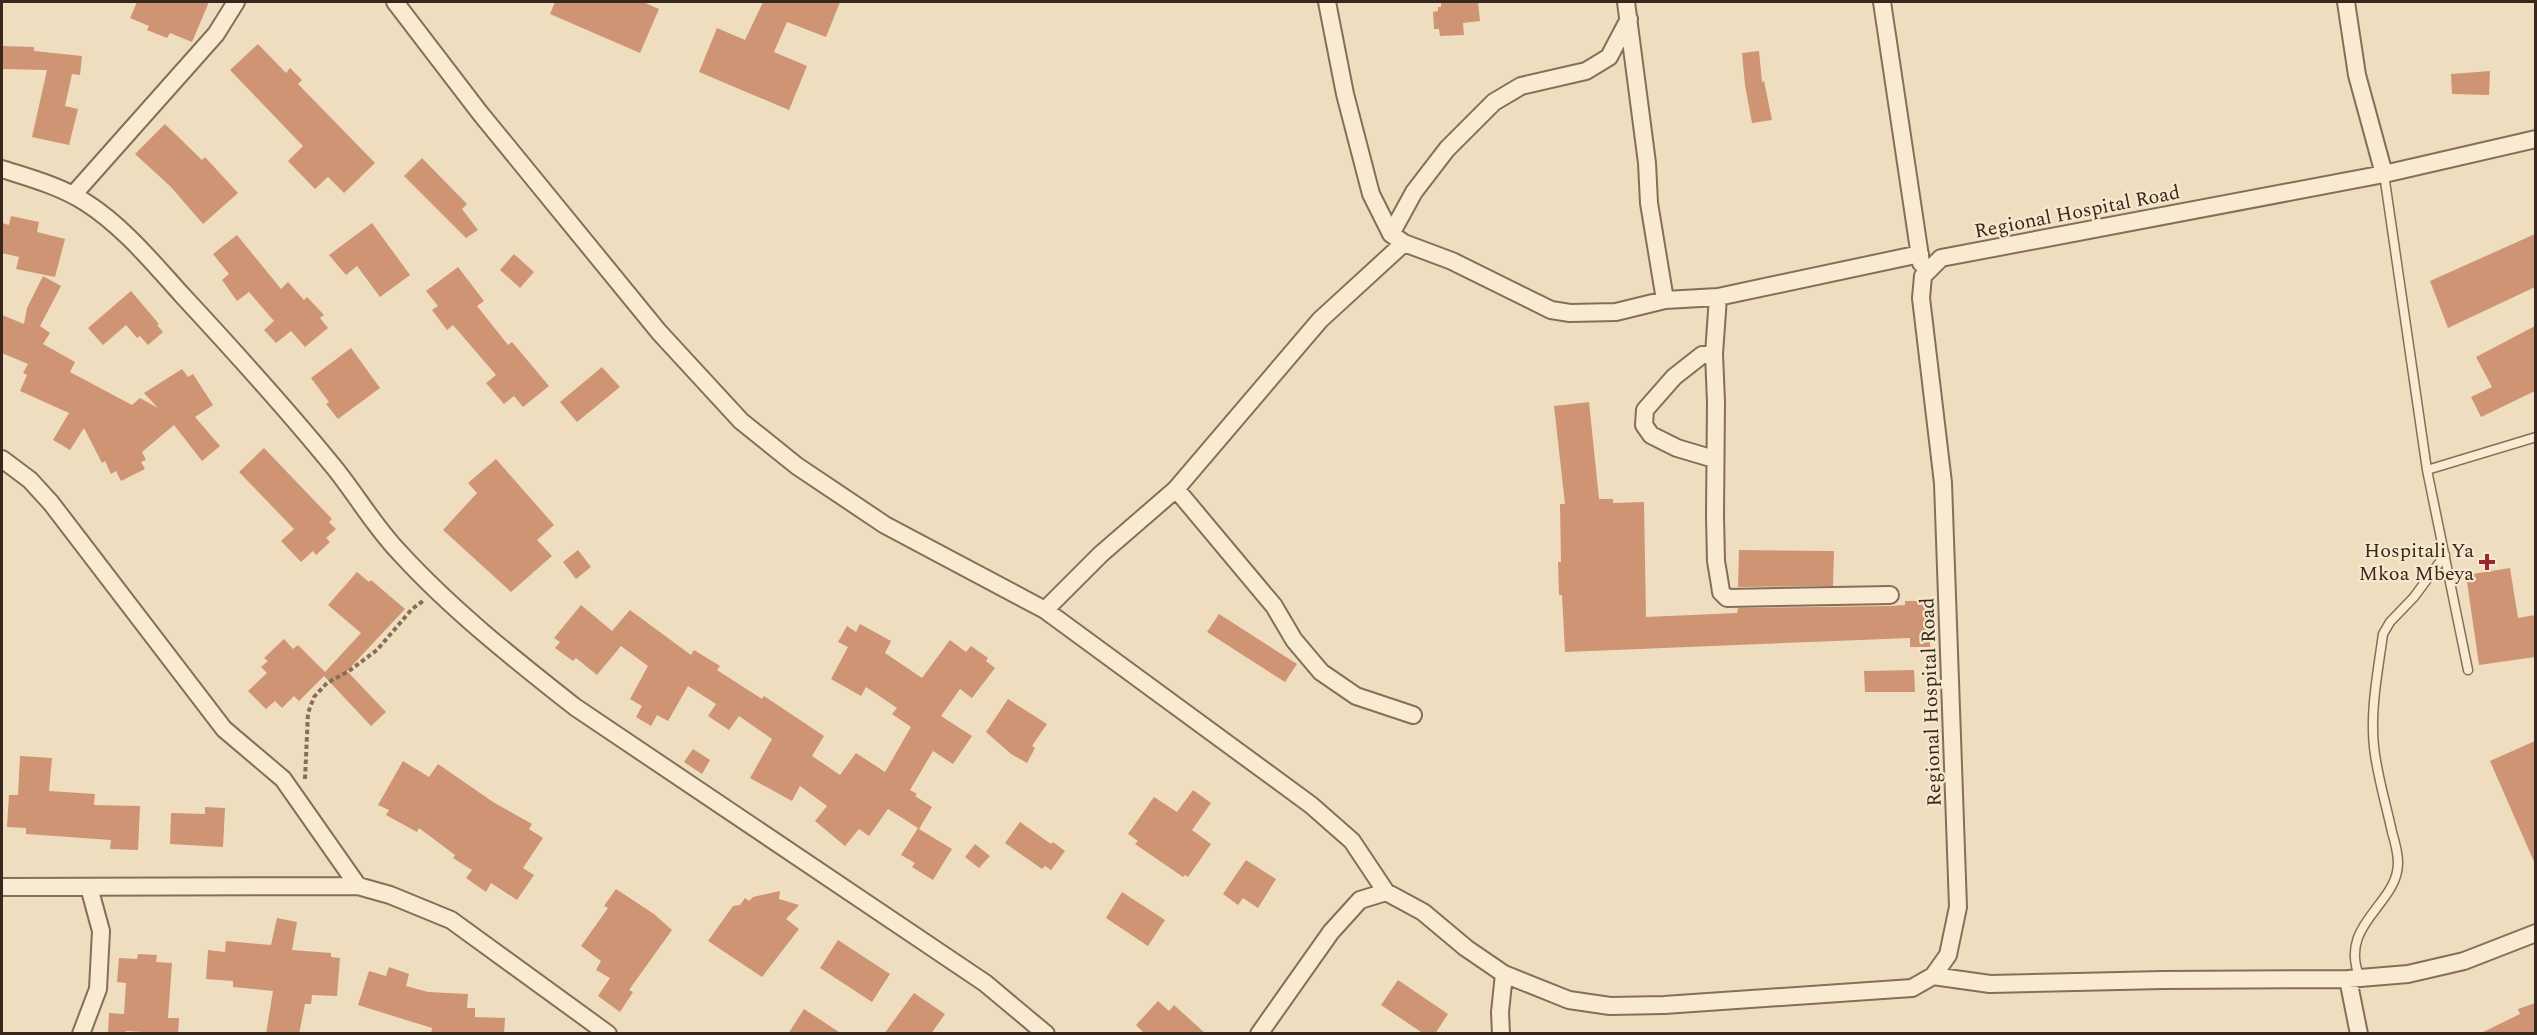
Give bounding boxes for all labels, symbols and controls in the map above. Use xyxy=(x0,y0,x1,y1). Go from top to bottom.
street label: Regional Hospital Road xyxy=(1972,177,2183,247)
place label: Hospitali Ya Mkoa Mbeya xyxy=(2359,536,2474,589)
marker: Hospitali Ya Mkoa Mbeya xyxy=(2478,553,2496,571)
street label: Regional Hospital Road xyxy=(1912,597,1950,807)

